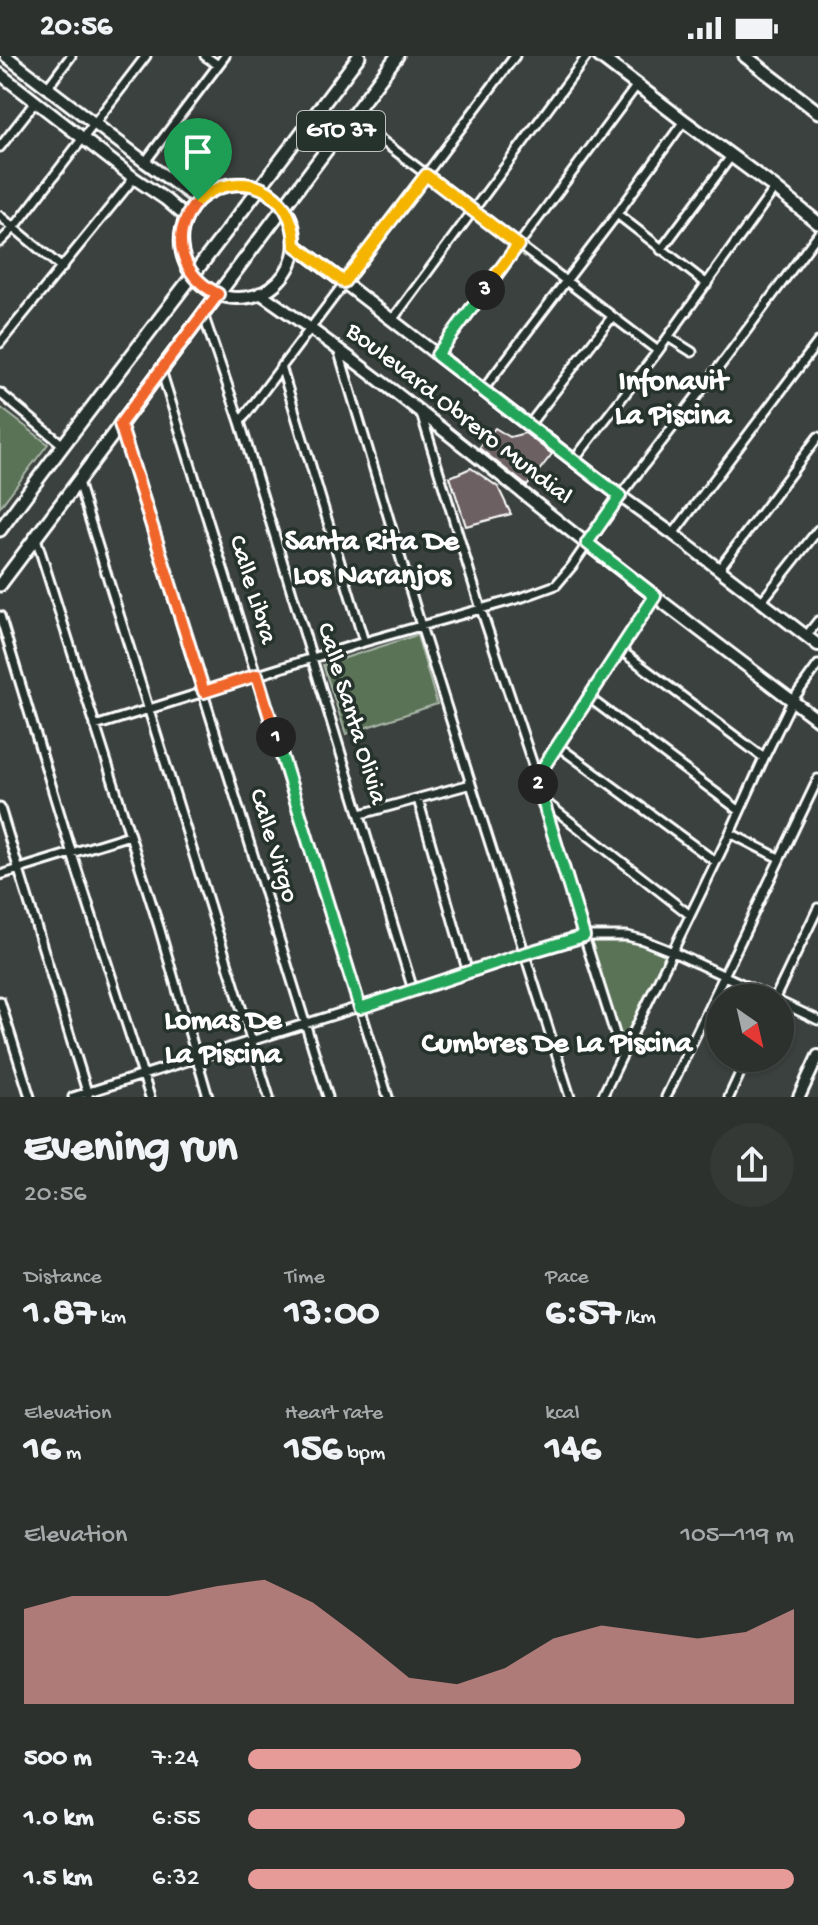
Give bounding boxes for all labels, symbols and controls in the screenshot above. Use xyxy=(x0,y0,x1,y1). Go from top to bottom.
text: 20:56 xyxy=(40,11,112,46)
road number: GTO 37 xyxy=(297,111,385,151)
pin xyxy=(164,118,232,200)
icon: arrive xyxy=(176,130,220,174)
pin: 3 xyxy=(465,270,505,310)
text: 3 xyxy=(479,277,491,303)
street label: Boulevard Obrero Mundial xyxy=(338,316,578,513)
district label: Infonavit La Piscina xyxy=(615,366,733,435)
district label: Santa Rita De Los Naranjos xyxy=(285,526,461,595)
street label: Calle Libra xyxy=(220,532,283,650)
street label: Calle Santa Olivia xyxy=(308,619,393,810)
pin: 1 xyxy=(256,717,296,757)
text: 1 xyxy=(272,724,280,750)
pin: 2 xyxy=(518,764,558,804)
text: 2 xyxy=(533,771,543,797)
street label: Calle Virgo xyxy=(240,785,304,907)
north arrow xyxy=(706,984,794,1072)
map controls xyxy=(706,984,794,1072)
district label: Lomas De La Piscina xyxy=(164,1005,283,1074)
district label: Cumbres De La Piscina xyxy=(422,1028,694,1063)
button: share xyxy=(710,1123,794,1207)
text: Evening run xyxy=(24,1124,237,1176)
text: 20:56 xyxy=(24,1180,87,1211)
text: Distance xyxy=(24,1265,102,1291)
text: Time xyxy=(285,1265,325,1291)
text: Pace xyxy=(545,1265,589,1291)
text: 1.87 xyxy=(24,1291,95,1338)
text: 13:00 xyxy=(285,1291,380,1338)
text: 6:57 xyxy=(545,1291,620,1338)
text: km xyxy=(95,1305,126,1331)
text: /km xyxy=(620,1305,656,1331)
text: Elevation xyxy=(24,1401,111,1427)
text: Heart rate xyxy=(285,1401,383,1427)
text: kcal xyxy=(545,1401,580,1427)
text: 16 xyxy=(24,1427,60,1474)
text: 156 xyxy=(285,1427,342,1474)
text: 146 xyxy=(545,1427,601,1474)
text: m xyxy=(60,1441,81,1467)
text: bpm xyxy=(342,1441,385,1467)
text: Elevation xyxy=(24,1521,127,1552)
text: 105–119 m xyxy=(680,1521,794,1552)
text: 500 m xyxy=(24,1744,92,1775)
text: 7:24 xyxy=(152,1744,199,1775)
text: 1.0 km xyxy=(24,1804,94,1835)
text: 6:55 xyxy=(152,1804,201,1835)
text: 1.5 km xyxy=(24,1864,93,1895)
text: 6:32 xyxy=(152,1864,200,1895)

